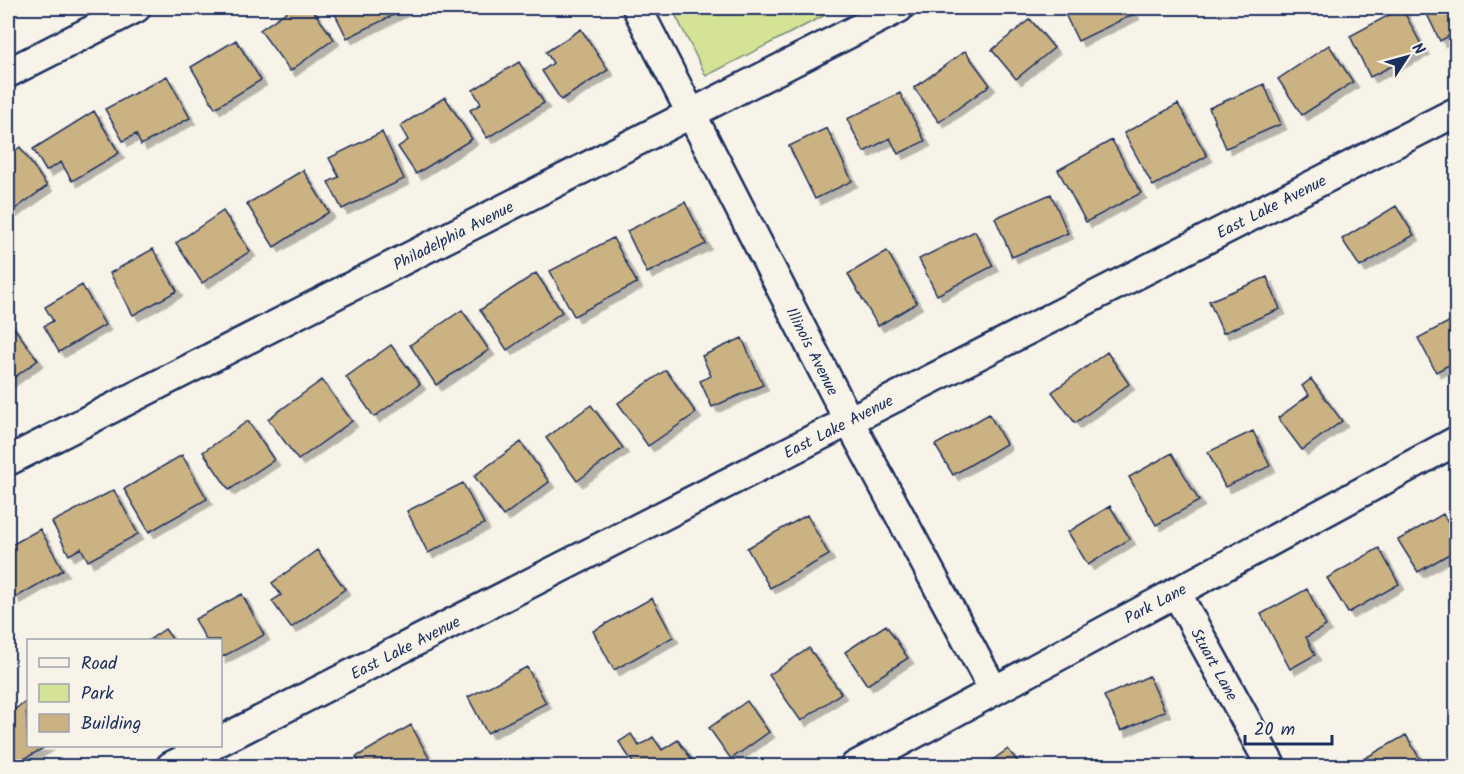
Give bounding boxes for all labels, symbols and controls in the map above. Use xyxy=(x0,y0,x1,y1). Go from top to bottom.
north arrow xyxy=(1377,27,1437,87)
text: N xyxy=(1405,38,1431,61)
street label: East Lake Avenue xyxy=(1212,169,1331,246)
street label: Philadelphia Avenue xyxy=(389,195,518,278)
street label: Illinois Avenue xyxy=(779,303,845,400)
street label: East Lake Avenue xyxy=(779,389,898,466)
street label: Park Lane xyxy=(1120,577,1191,631)
street label: East Lake Avenue xyxy=(346,610,465,687)
street label: Stuart Lane xyxy=(1183,624,1244,706)
legend xyxy=(27,639,222,747)
text: Road xyxy=(81,650,118,679)
text: Park xyxy=(81,680,114,709)
scale bar xyxy=(1245,708,1332,746)
text: Building xyxy=(81,710,141,739)
text: 20 m xyxy=(1254,716,1295,745)

